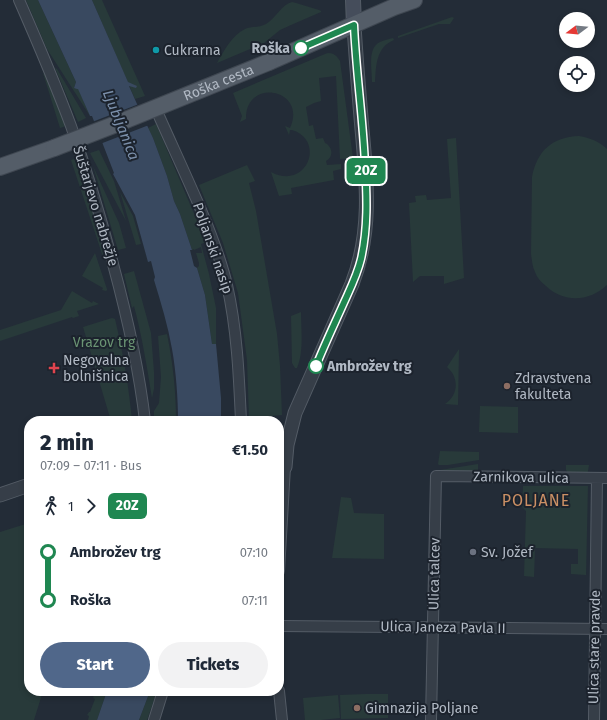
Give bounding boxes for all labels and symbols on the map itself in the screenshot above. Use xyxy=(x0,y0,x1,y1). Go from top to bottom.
north arrow xyxy=(559,12,595,48)
place label: Roška xyxy=(251,40,290,57)
marker: Roška xyxy=(293,40,309,56)
place label: Cukrarna xyxy=(164,42,221,59)
marker: Cukrarna xyxy=(151,45,161,55)
street label: Roška cesta xyxy=(181,61,256,105)
water label: Ljubljanica xyxy=(99,87,143,163)
street label: Šuštarjevo nabrežje xyxy=(69,144,123,268)
line badge: 20Z xyxy=(343,158,389,184)
street label: Poljanski nasip xyxy=(189,200,236,296)
park label: Vrazov trg xyxy=(73,334,136,351)
place label: Negovalna bolnišnica xyxy=(63,352,129,385)
marker: Ambrožev trg xyxy=(308,358,324,374)
place label: Ambrožev trg xyxy=(326,358,412,375)
marker: Negovalna bolnišnica xyxy=(48,362,60,374)
place label: Zdravstvena fakulteta xyxy=(515,370,591,403)
marker: Zdravstvena fakulteta xyxy=(502,381,512,391)
street label: Zarnikova ulica xyxy=(473,468,569,487)
district label: POLJANE xyxy=(502,491,570,510)
street label: Ulica talcev xyxy=(425,537,444,610)
place label: Sv. Jožef xyxy=(481,544,534,561)
marker: Sv. Jožef xyxy=(468,547,478,557)
street label: Ulica stare pravde xyxy=(585,590,604,704)
street label: Ulica Janeza Pavla II xyxy=(380,618,506,637)
place label: Gimnazija Poljane xyxy=(365,700,478,717)
marker: Gimnazija Poljane xyxy=(352,703,362,713)

